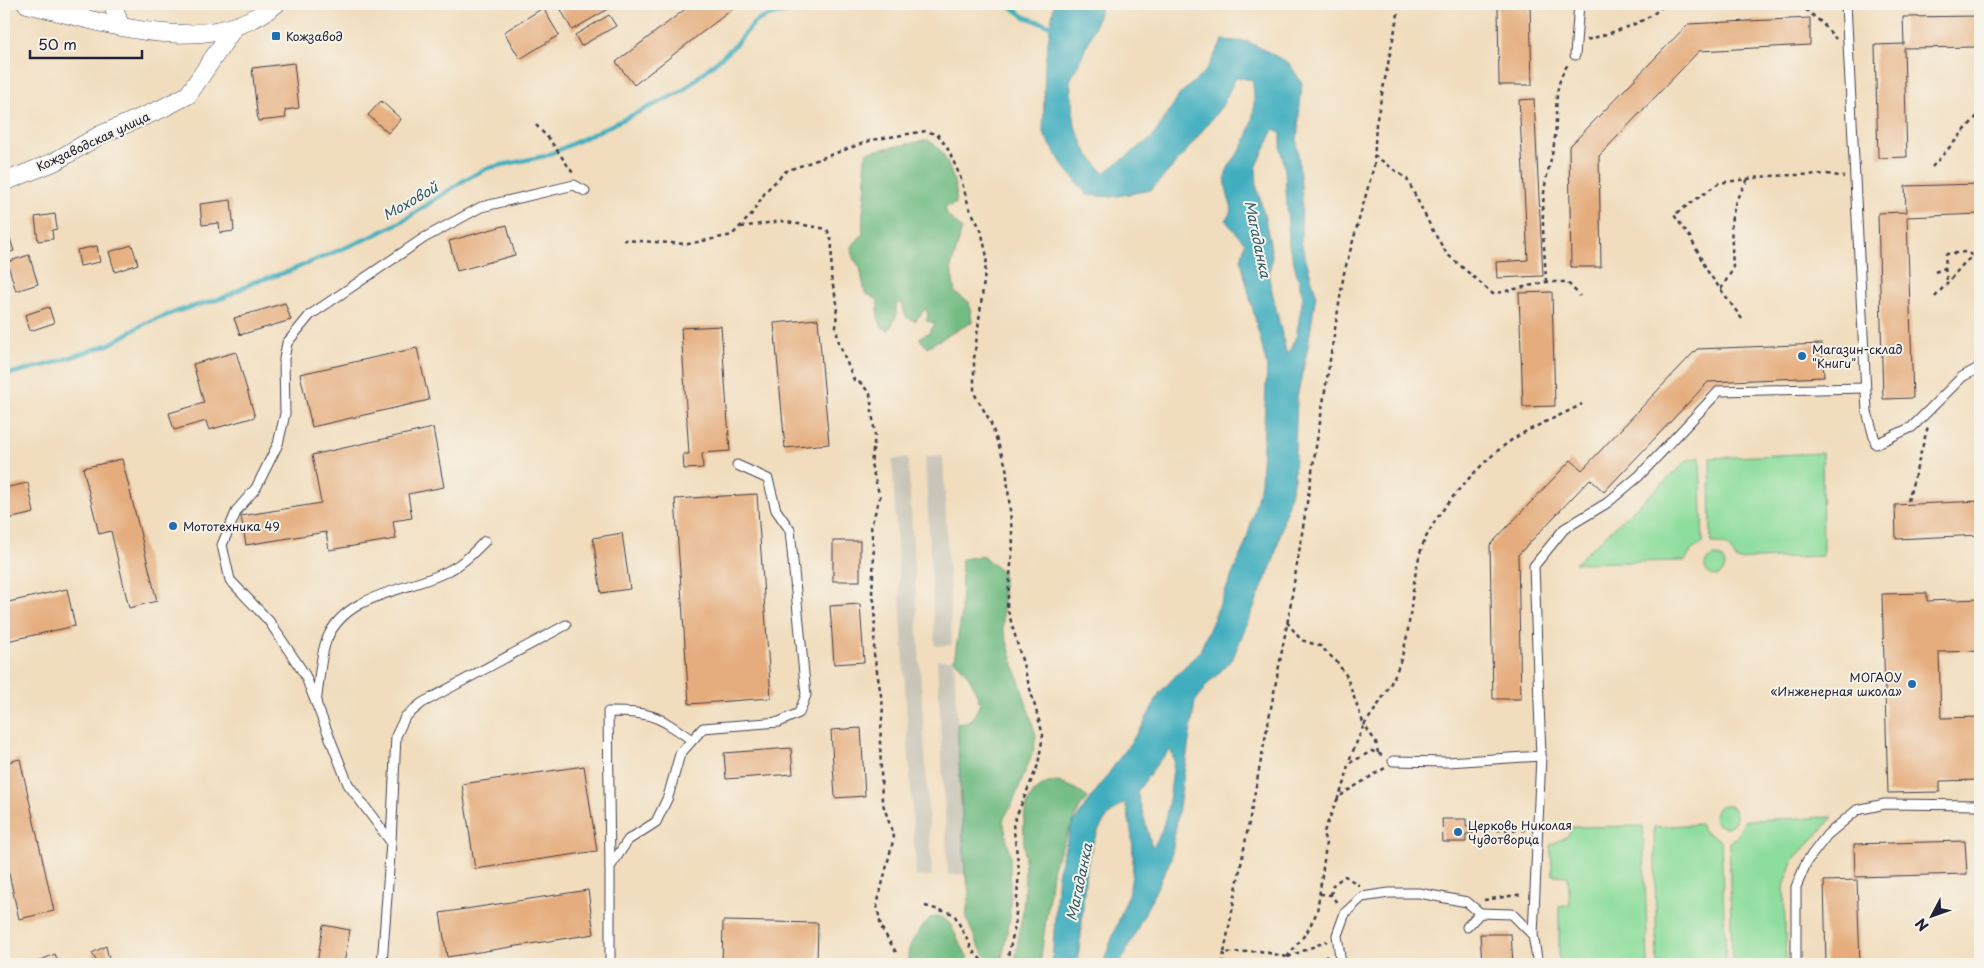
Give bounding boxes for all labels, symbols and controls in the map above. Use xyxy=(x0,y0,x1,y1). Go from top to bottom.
place label: Кожзавод xyxy=(286,27,343,45)
scale bar xyxy=(30,28,142,60)
marker: Кожзавод xyxy=(270,30,282,42)
text: 50 m xyxy=(38,32,77,55)
street label: Кожзаводская улица xyxy=(33,107,153,175)
water label: Моховой xyxy=(379,176,443,225)
water label: Магаданка xyxy=(1240,198,1277,281)
place label: Магазин-склад "Книги" xyxy=(1812,340,1903,372)
marker: Магазин-склад "Книги" xyxy=(1796,350,1808,362)
place label: Мототехника 49 xyxy=(183,517,280,535)
marker: Мототехника 49 xyxy=(167,520,179,532)
place label: МОГАОУ «Инженерная школа» xyxy=(1770,668,1902,700)
marker: МОГАОУ «Инженерная школа» xyxy=(1906,678,1918,690)
place label: Церковь Николая Чудотворца xyxy=(1468,816,1572,848)
marker: Церковь Николая Чудотворца xyxy=(1452,826,1464,838)
water label: Магаданка xyxy=(1061,840,1098,923)
north arrow xyxy=(1906,890,1956,940)
text: N xyxy=(1910,914,1933,936)

